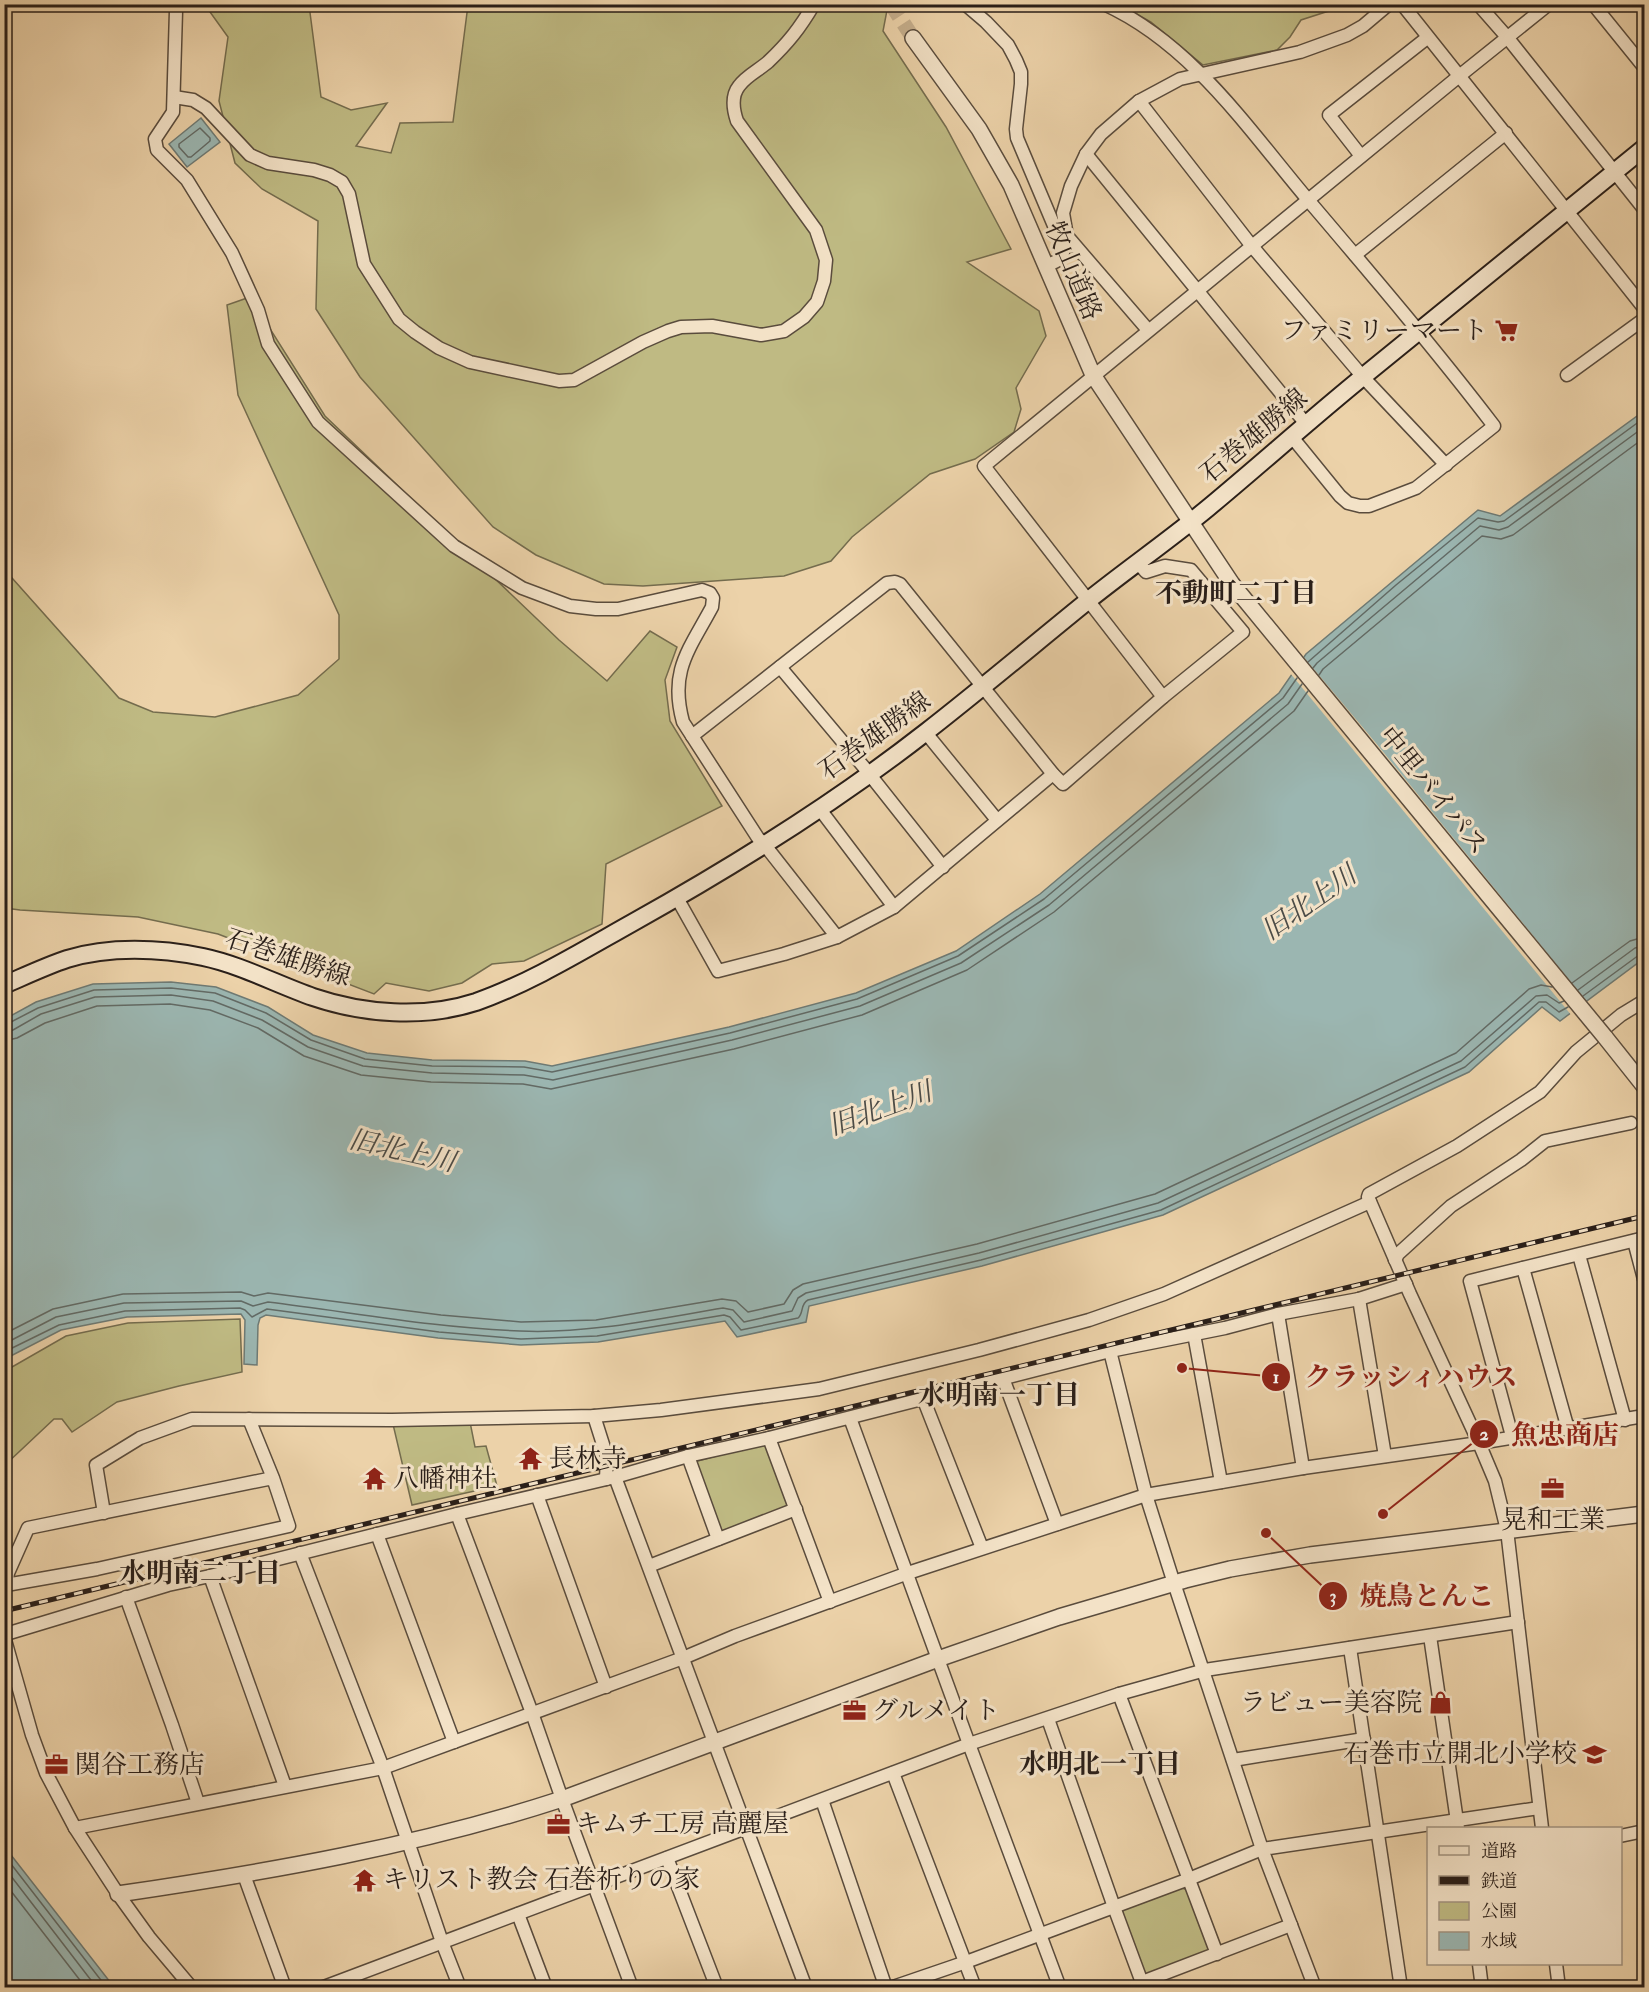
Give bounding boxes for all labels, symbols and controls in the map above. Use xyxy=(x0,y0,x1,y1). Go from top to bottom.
street label: 牧山道路 xyxy=(1038,217,1108,325)
place label: ファミリーマート xyxy=(1281,315,1488,347)
supermarket icon: ファミリーマート xyxy=(1493,318,1519,344)
street label: 石巻雄勝線 xyxy=(1194,382,1314,490)
district label: 不動町二丁目 xyxy=(1155,577,1317,610)
street label: 石巻雄勝線 xyxy=(813,685,937,787)
street label: 中里バイパス xyxy=(1372,721,1494,861)
water label: 旧北上川 xyxy=(1255,857,1365,947)
street label: 石巻雄勝線 xyxy=(221,923,355,993)
water label: 旧北上川 xyxy=(824,1074,939,1143)
water label: 旧北上川 xyxy=(346,1123,461,1180)
callout: クラッシィハウス xyxy=(1261,1354,1531,1399)
text: クラッシィハウス xyxy=(1304,1361,1518,1394)
text: 1 xyxy=(1273,1366,1279,1389)
district label: 水明南一丁目 xyxy=(918,1379,1080,1412)
callout: 魚忠商店 xyxy=(1469,1412,1631,1457)
text: 魚忠商店 xyxy=(1511,1419,1619,1452)
text: 2 xyxy=(1479,1423,1489,1446)
place label: 長林寺 xyxy=(549,1443,627,1475)
temple icon: 長林寺 xyxy=(518,1446,544,1472)
place label: 八幡神社 xyxy=(393,1463,497,1495)
temple icon: 八幡神社 xyxy=(362,1466,388,1492)
office icon: 晃和工業 xyxy=(1540,1476,1566,1502)
place label: 晃和工業 xyxy=(1501,1504,1605,1536)
district label: 水明南二丁目 xyxy=(119,1557,281,1590)
callout: 焼鳥とんこ xyxy=(1318,1573,1507,1618)
text: 焼鳥とんこ xyxy=(1360,1580,1495,1613)
text: 3 xyxy=(1330,1585,1337,1608)
place label: ラビュー美容院 xyxy=(1240,1687,1422,1719)
shop icon: ラビュー美容院 xyxy=(1427,1690,1453,1716)
place label: グルメイト xyxy=(872,1695,1000,1727)
office icon: グルメイト xyxy=(841,1698,867,1724)
place label: 石巻市立開北小学校 xyxy=(1343,1738,1577,1770)
school or university icon: 石巻市立開北小学校 xyxy=(1582,1741,1608,1767)
district label: 水明北一丁目 xyxy=(1019,1748,1181,1781)
place label: 関谷工務店 xyxy=(75,1749,205,1781)
office icon: 関谷工務店 xyxy=(44,1752,70,1778)
place label: キムチ工房 高麗屋 xyxy=(576,1808,789,1840)
office icon: キムチ工房 高麗屋 xyxy=(545,1811,571,1837)
legend xyxy=(1427,1827,1622,1965)
text: 道路 xyxy=(1481,1840,1517,1863)
place label: キリスト教会 石巻祈りの家 xyxy=(383,1864,700,1896)
temple icon: キリスト教会 石巻祈りの家 xyxy=(352,1867,378,1893)
text: 鉄道 xyxy=(1481,1870,1517,1893)
text: 公園 xyxy=(1481,1900,1517,1923)
text: 水域 xyxy=(1481,1930,1517,1953)

